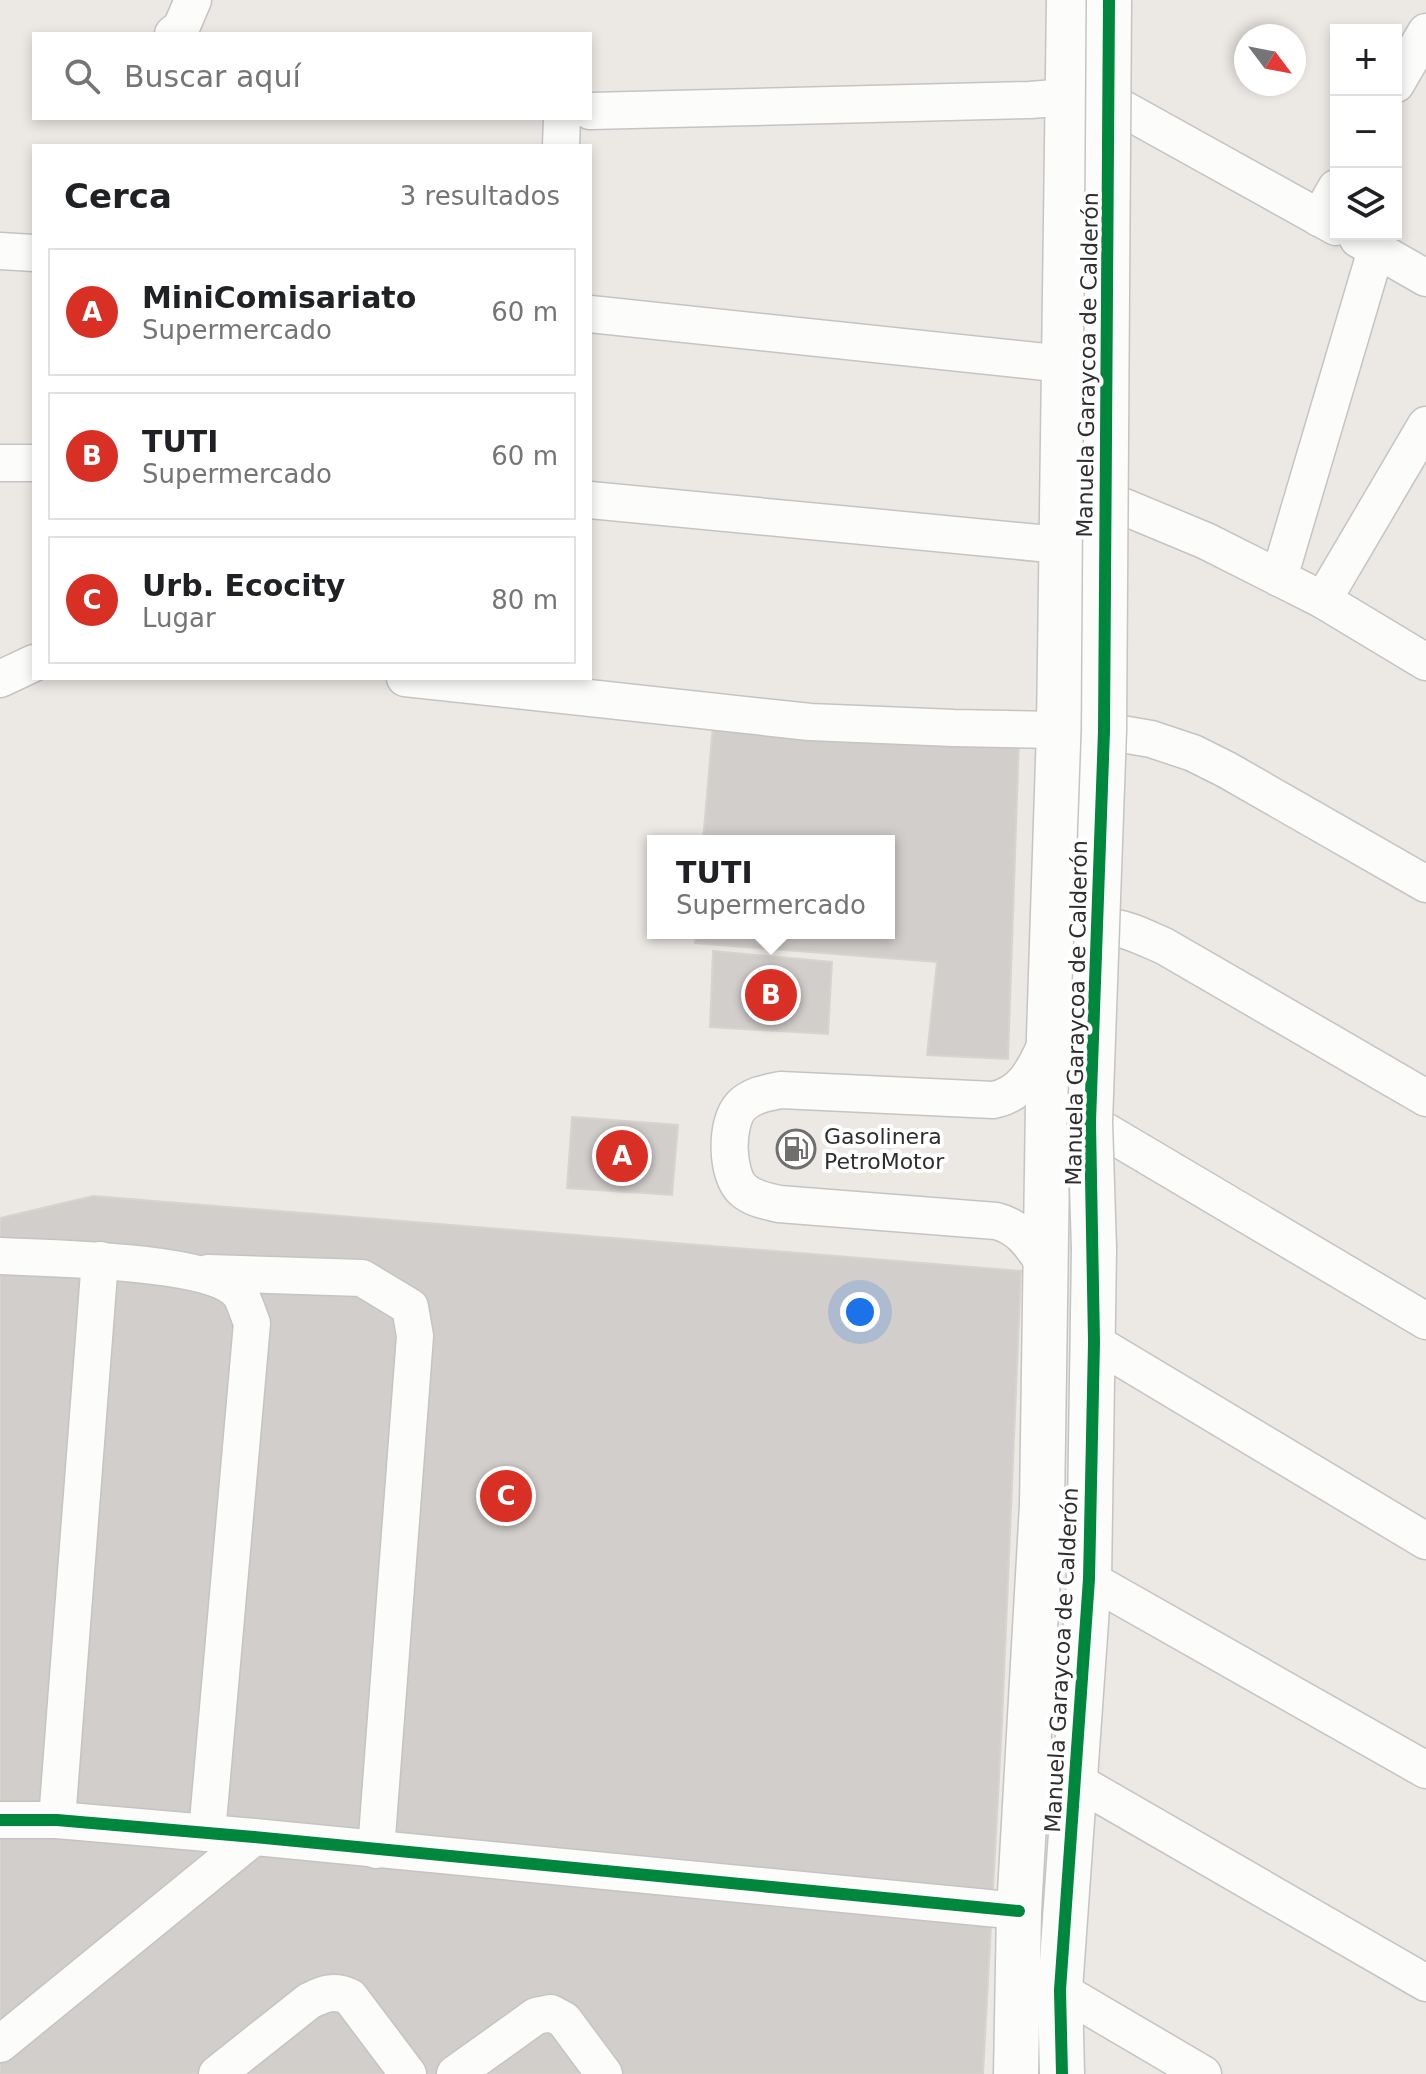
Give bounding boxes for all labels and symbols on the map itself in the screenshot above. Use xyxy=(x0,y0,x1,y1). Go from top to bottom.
north arrow xyxy=(1234,24,1306,96)
street label: Manuela Garaycoa de Calderón xyxy=(1072,192,1103,538)
street label: Manuela Garaycoa de Calderón xyxy=(1061,840,1092,1186)
pin: B xyxy=(745,965,797,1025)
place label: Gasolinera PetroMotor xyxy=(824,1124,945,1174)
pin: A xyxy=(596,1126,648,1186)
fuel station icon: Gasolinera PetroMotor xyxy=(775,1128,817,1170)
your location xyxy=(840,1292,880,1332)
pin: C xyxy=(480,1466,532,1526)
street label: Manuela Garaycoa de Calderón xyxy=(1040,1487,1083,1833)

